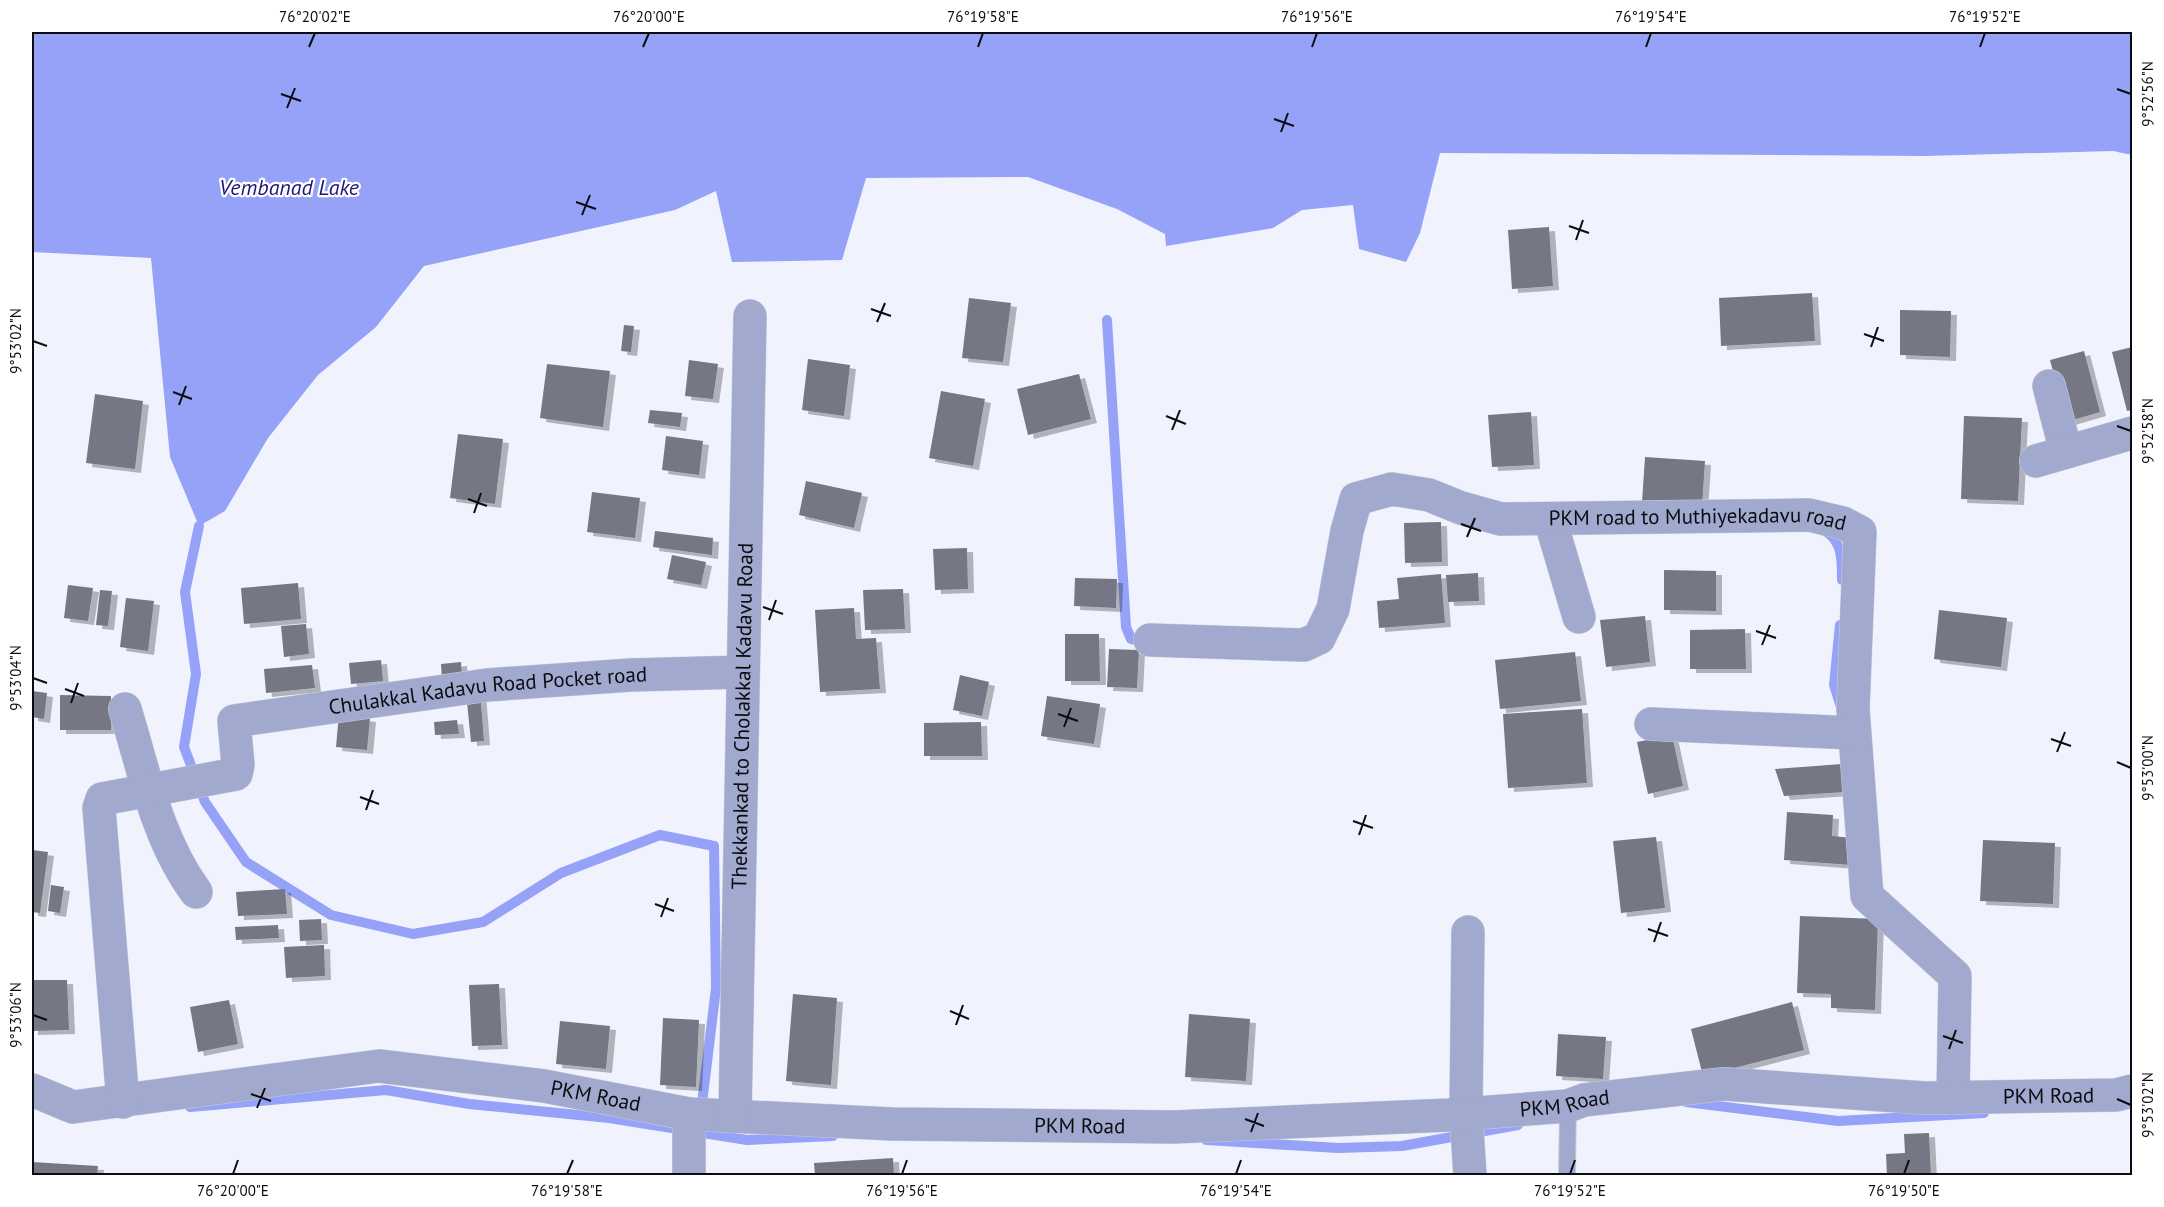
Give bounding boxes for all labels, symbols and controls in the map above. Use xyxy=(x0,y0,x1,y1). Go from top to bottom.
text: 76°20'02"E xyxy=(279,7,351,26)
text: 76°20'00"E xyxy=(613,7,685,26)
text: 76°19'58"E xyxy=(947,7,1019,26)
text: 76°19'56"E xyxy=(1281,7,1353,26)
text: 76°19'54"E xyxy=(1615,7,1687,26)
text: 76°19'52"E xyxy=(1949,7,2021,26)
text: 9°52'56"N xyxy=(2138,61,2157,127)
water label: Vembanad Lake xyxy=(219,173,360,201)
text: 9°53'02"N xyxy=(6,308,25,374)
text: 9°52'58"N xyxy=(2138,398,2157,464)
street label: PKM road to Muthiyekadavu road xyxy=(1549,501,1849,536)
street label: Thekkankad to Cholakkal Kadavu Road xyxy=(725,543,759,890)
text: 9°53'04"N xyxy=(6,645,25,711)
street label: Chulakkal Kadavu Road Pocket road xyxy=(327,661,647,720)
text: 9°53'00"N xyxy=(2138,735,2157,801)
text: 9°53'06"N xyxy=(6,982,25,1048)
text: 9°53'02"N xyxy=(2138,1072,2157,1138)
street label: PKM Road xyxy=(548,1074,643,1117)
street label: PKM Road xyxy=(2003,1081,2094,1110)
street label: PKM Road xyxy=(1519,1083,1611,1123)
street label: PKM Road xyxy=(1034,1112,1126,1139)
text: 76°20'00"E xyxy=(197,1181,269,1200)
text: 76°19'58"E xyxy=(531,1181,603,1200)
text: 76°19'56"E xyxy=(866,1181,938,1200)
text: 76°19'54"E xyxy=(1200,1181,1272,1200)
text: 76°19'52"E xyxy=(1534,1181,1606,1200)
text: 76°19'50"E xyxy=(1868,1181,1940,1200)

